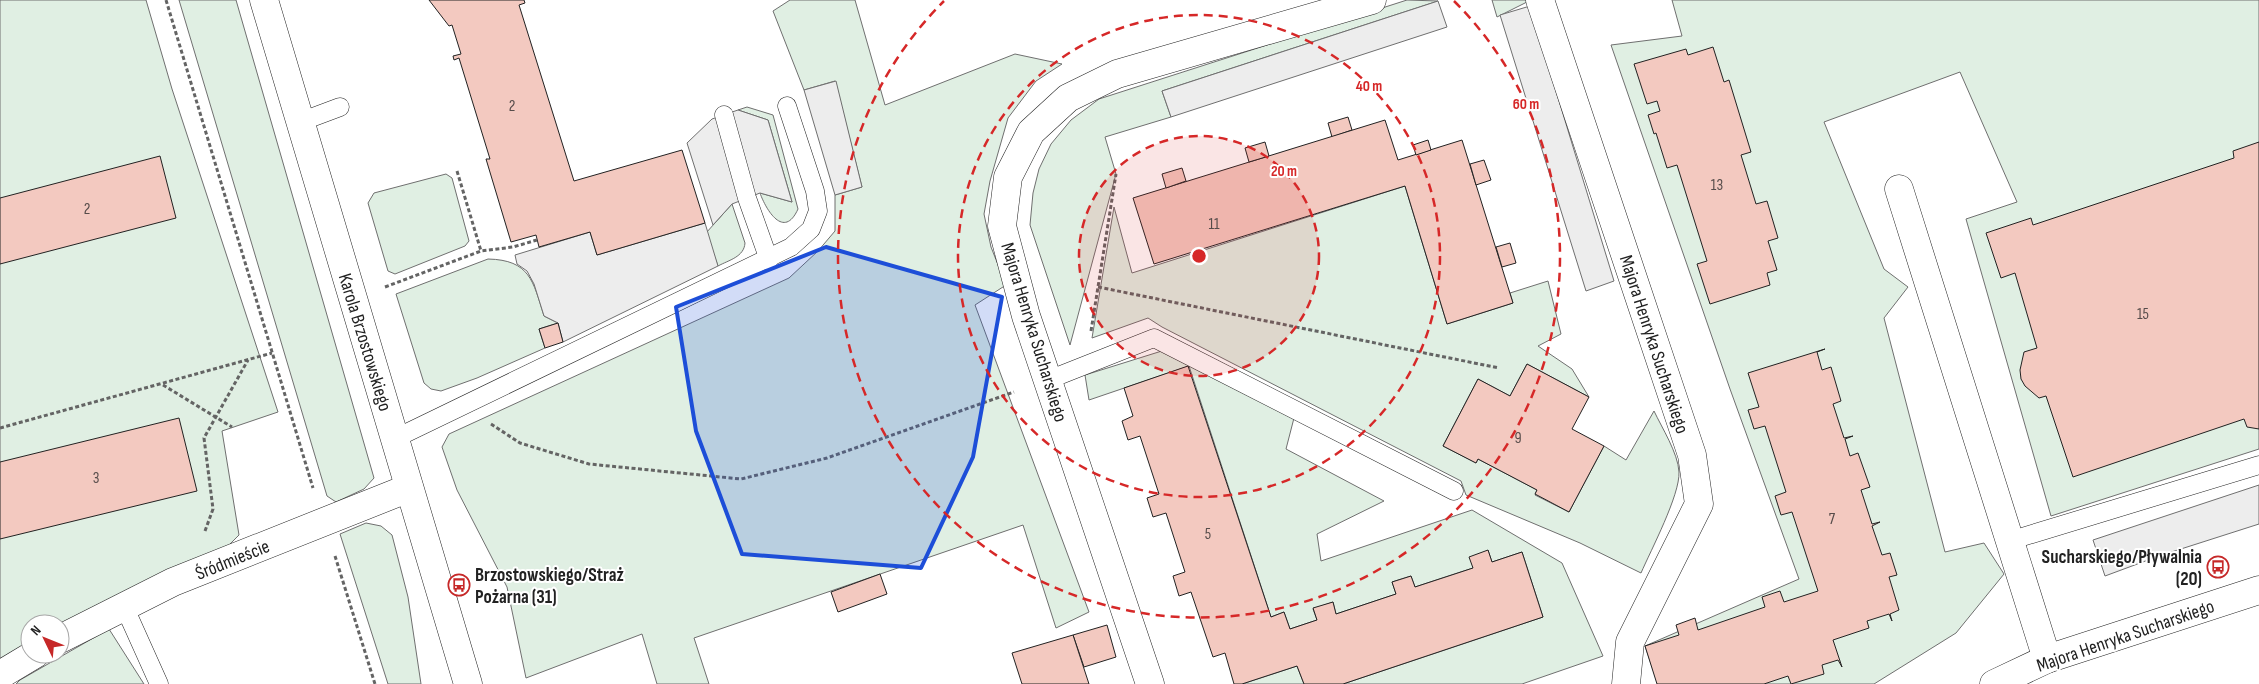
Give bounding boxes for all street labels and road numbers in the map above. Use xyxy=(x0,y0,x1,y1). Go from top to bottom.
street label: Majora Henryka Sucharskiego xyxy=(995,240,1072,425)
street label: Majora Henryka Sucharskiego xyxy=(1614,252,1693,437)
street label: Karola Brzostowskiego xyxy=(333,271,396,414)
street label: Śródmieście xyxy=(192,535,273,586)
street label: Majora Henryka Sucharskiego xyxy=(2034,595,2217,678)

